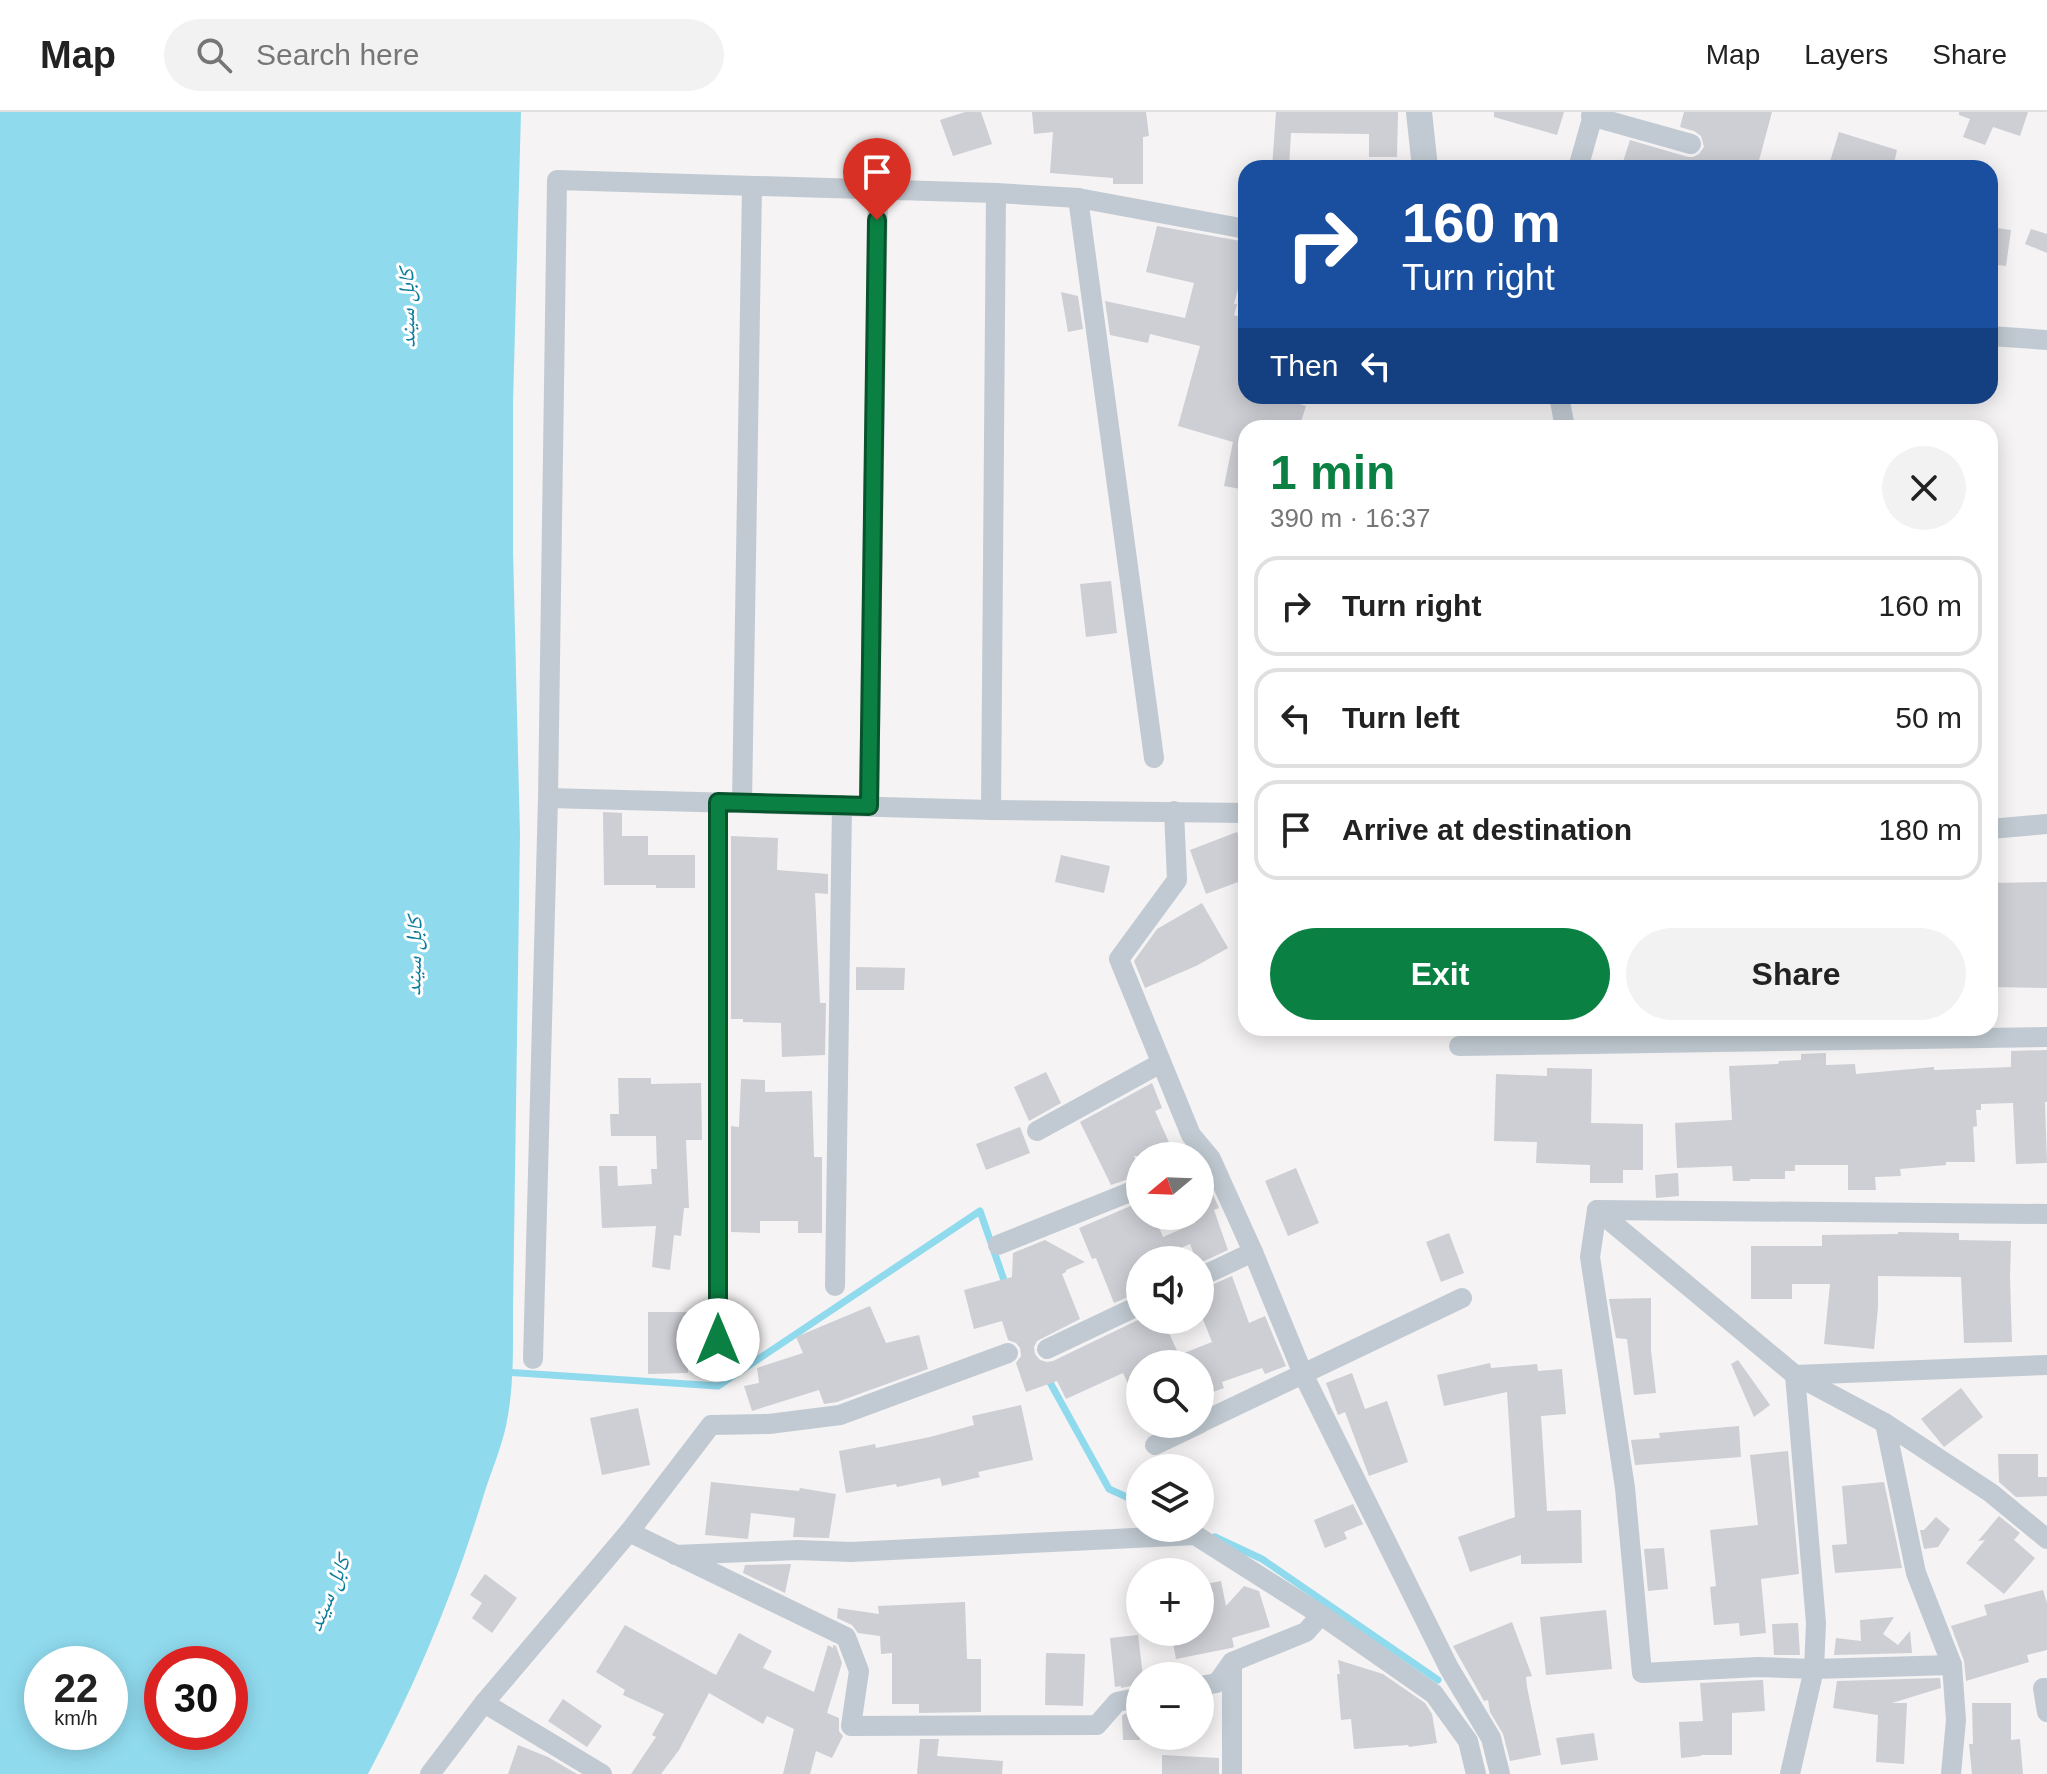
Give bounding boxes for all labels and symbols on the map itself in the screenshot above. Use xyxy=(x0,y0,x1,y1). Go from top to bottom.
pin xyxy=(843,138,911,220)
water label: کابل سيند xyxy=(393,264,421,348)
water label: کابل سيند xyxy=(400,912,428,996)
north arrow xyxy=(1126,1142,1214,1230)
position arrow xyxy=(676,1298,760,1382)
water label: کابل سيند xyxy=(301,1548,358,1635)
speed limit sign: 30 xyxy=(144,1646,248,1750)

